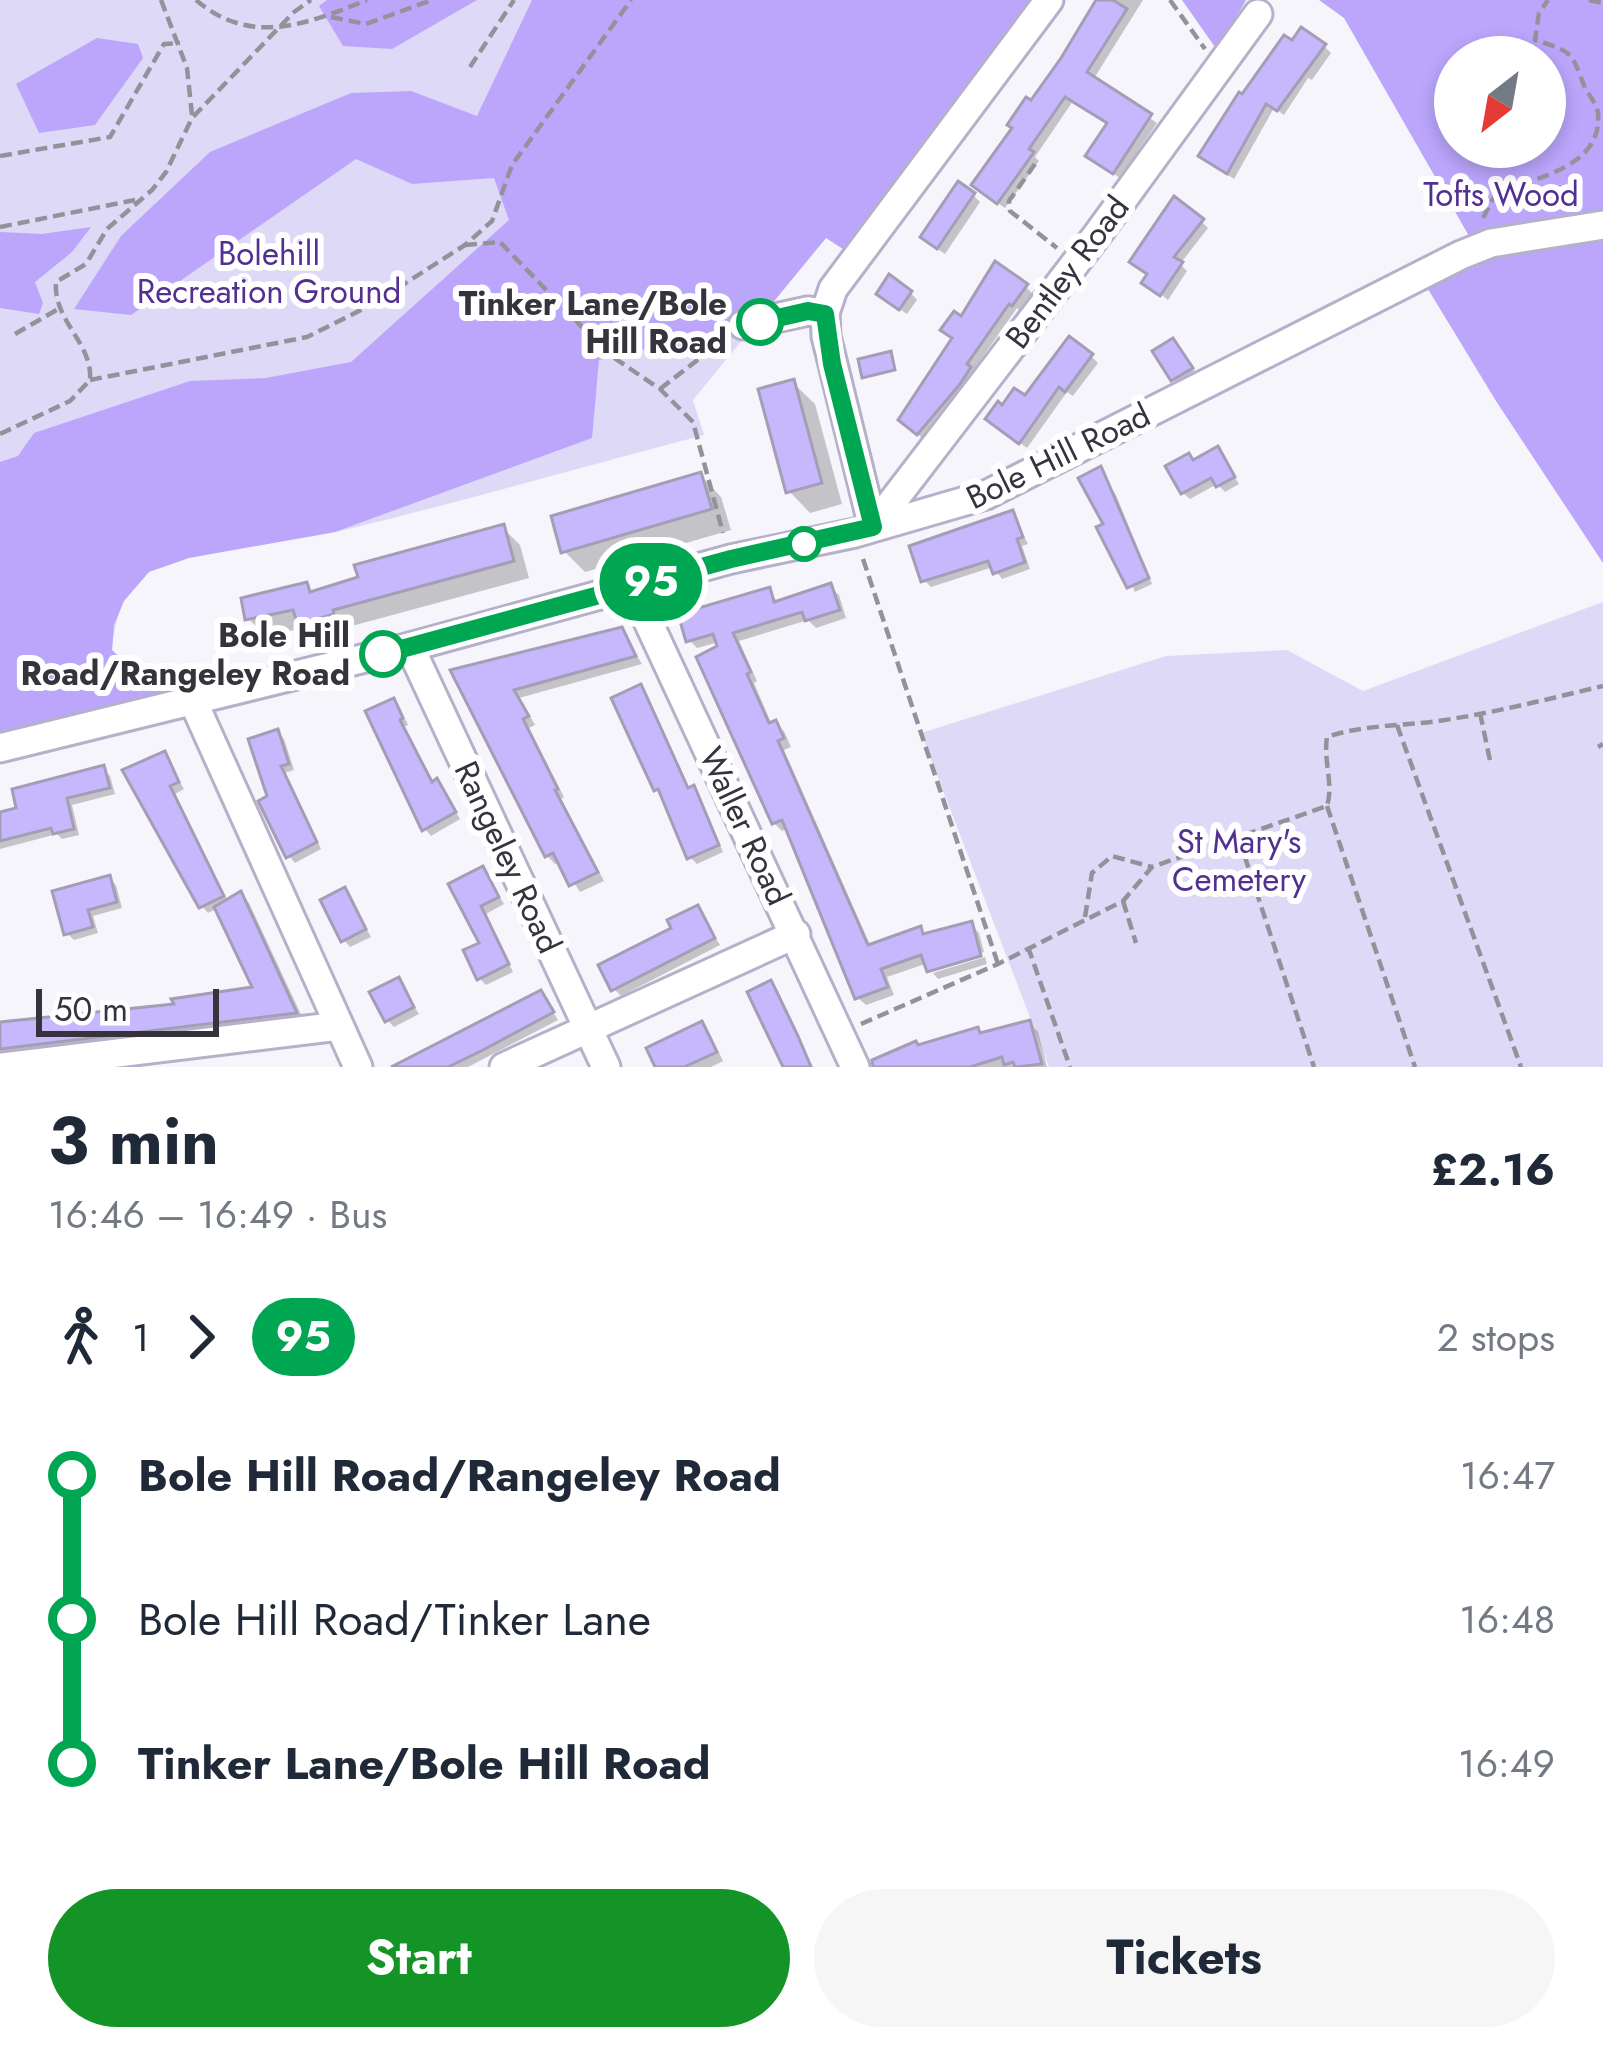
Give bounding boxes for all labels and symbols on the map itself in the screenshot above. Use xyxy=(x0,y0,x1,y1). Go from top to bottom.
north arrow xyxy=(1434,36,1566,168)
park label: Tofts Wood xyxy=(1423,171,1579,218)
street label: Bentley Road xyxy=(994,186,1140,358)
park label: Bolehill Recreation Ground xyxy=(137,230,401,315)
place label: Tinker Lane/Bole Hill Road xyxy=(459,280,727,365)
marker: Tinker Lane/Bole Hill Road xyxy=(738,300,782,344)
street label: Bole Hill Road xyxy=(958,391,1158,521)
unlabelled marker xyxy=(788,528,820,560)
line badge: 95 xyxy=(597,543,705,621)
place label: Bole Hill Road/Rangeley Road xyxy=(20,612,350,697)
marker: Bole Hill Road/Rangeley Road xyxy=(361,632,405,676)
street label: Waller Road xyxy=(688,739,802,913)
street label: Rangeley Road xyxy=(443,753,573,961)
park label: St Mary's Cemetery xyxy=(1172,818,1307,903)
scale bar xyxy=(36,983,219,1036)

